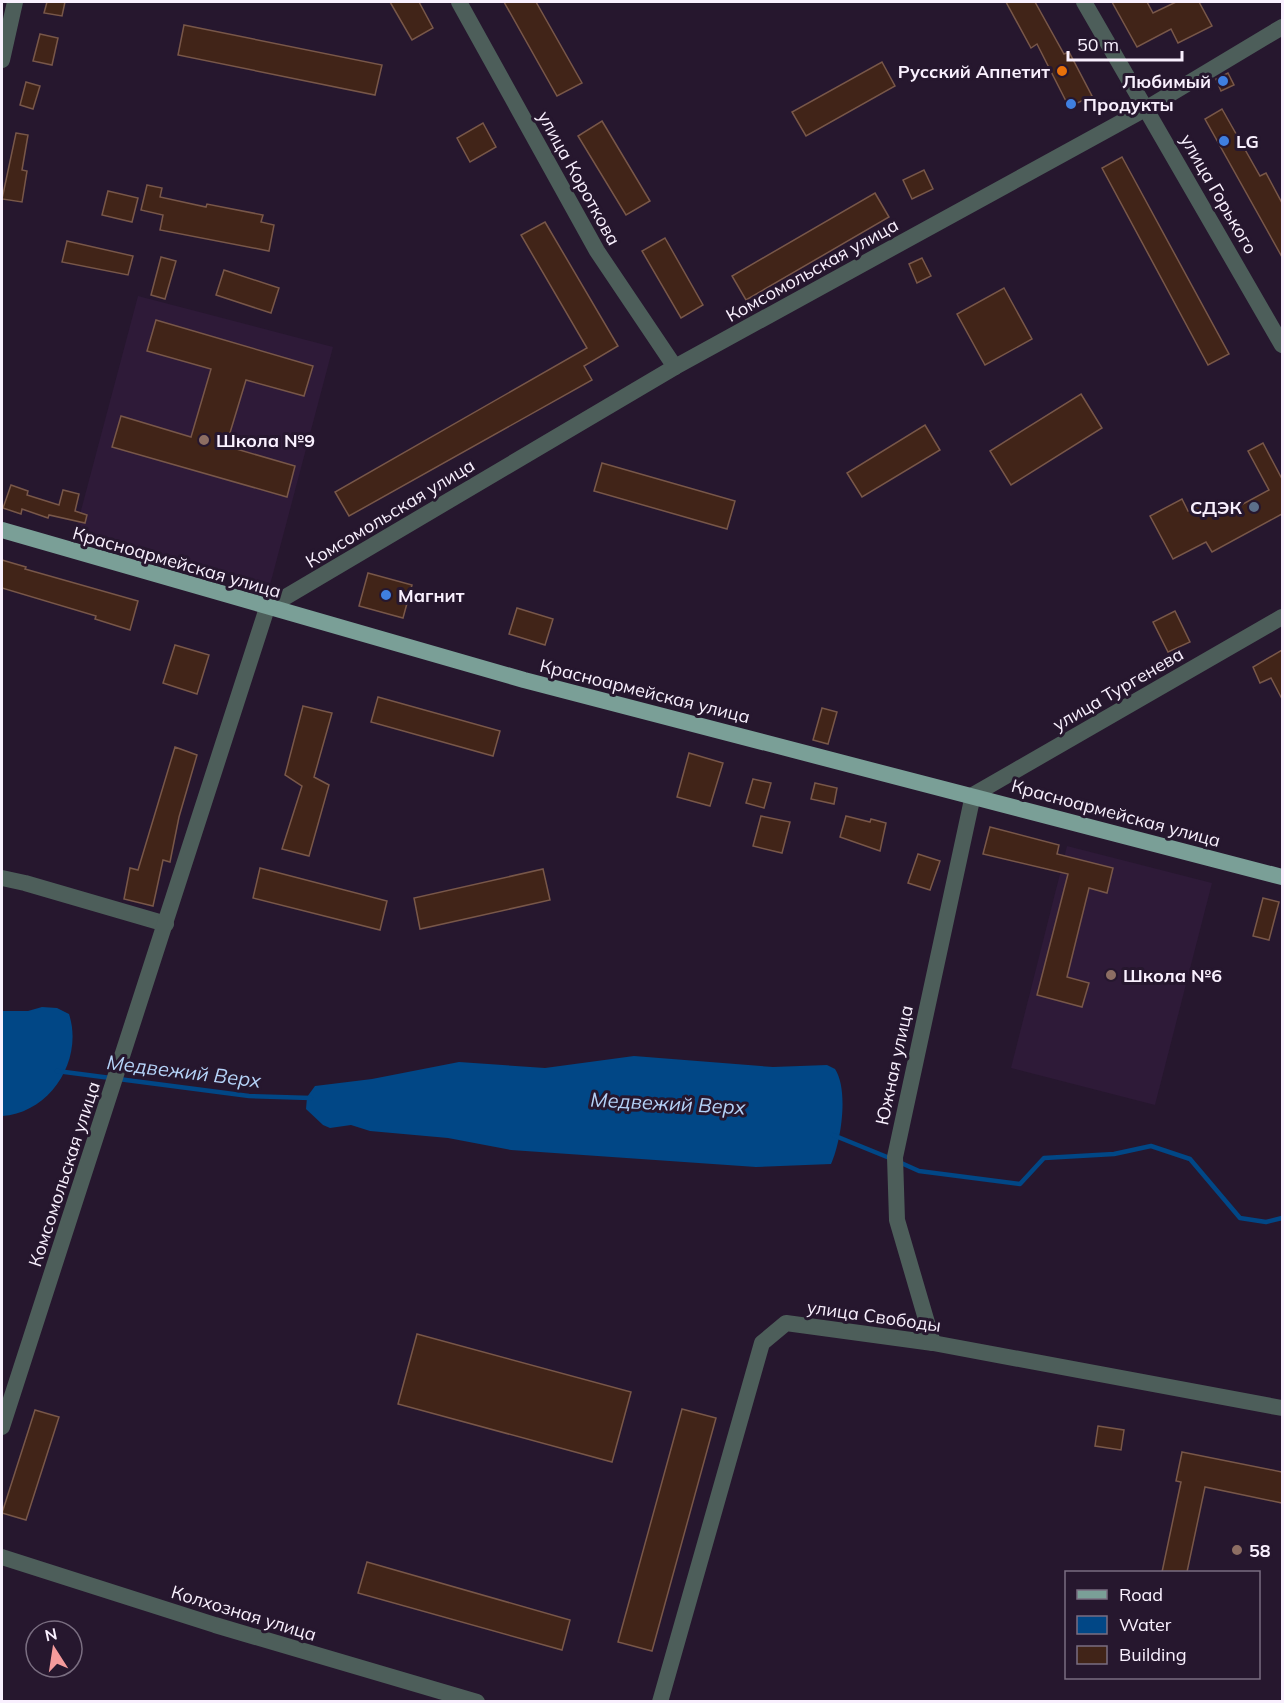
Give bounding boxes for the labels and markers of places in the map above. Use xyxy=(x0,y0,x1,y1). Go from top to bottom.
place label: Русский Аппетит xyxy=(898,60,1050,83)
marker: Русский Аппетит xyxy=(1055,64,1069,78)
place label: Любимый xyxy=(1122,70,1211,93)
marker: Любимый xyxy=(1216,74,1230,88)
place label: Продукты xyxy=(1083,93,1174,116)
marker: Продукты xyxy=(1064,97,1078,111)
place label: LG xyxy=(1236,130,1259,153)
marker: LG xyxy=(1217,134,1231,148)
place label: Школа №9 xyxy=(216,429,315,452)
marker: Школа №9 xyxy=(197,433,211,447)
place label: СДЭК xyxy=(1190,496,1243,519)
marker: СДЭК xyxy=(1247,500,1261,514)
place label: Магнит xyxy=(398,584,465,607)
marker: Магнит xyxy=(379,588,393,602)
place label: Школа №6 xyxy=(1123,964,1222,987)
marker: Школа №6 xyxy=(1104,968,1118,982)
place label: 58 xyxy=(1249,1539,1271,1562)
marker: 58 xyxy=(1230,1543,1244,1557)

